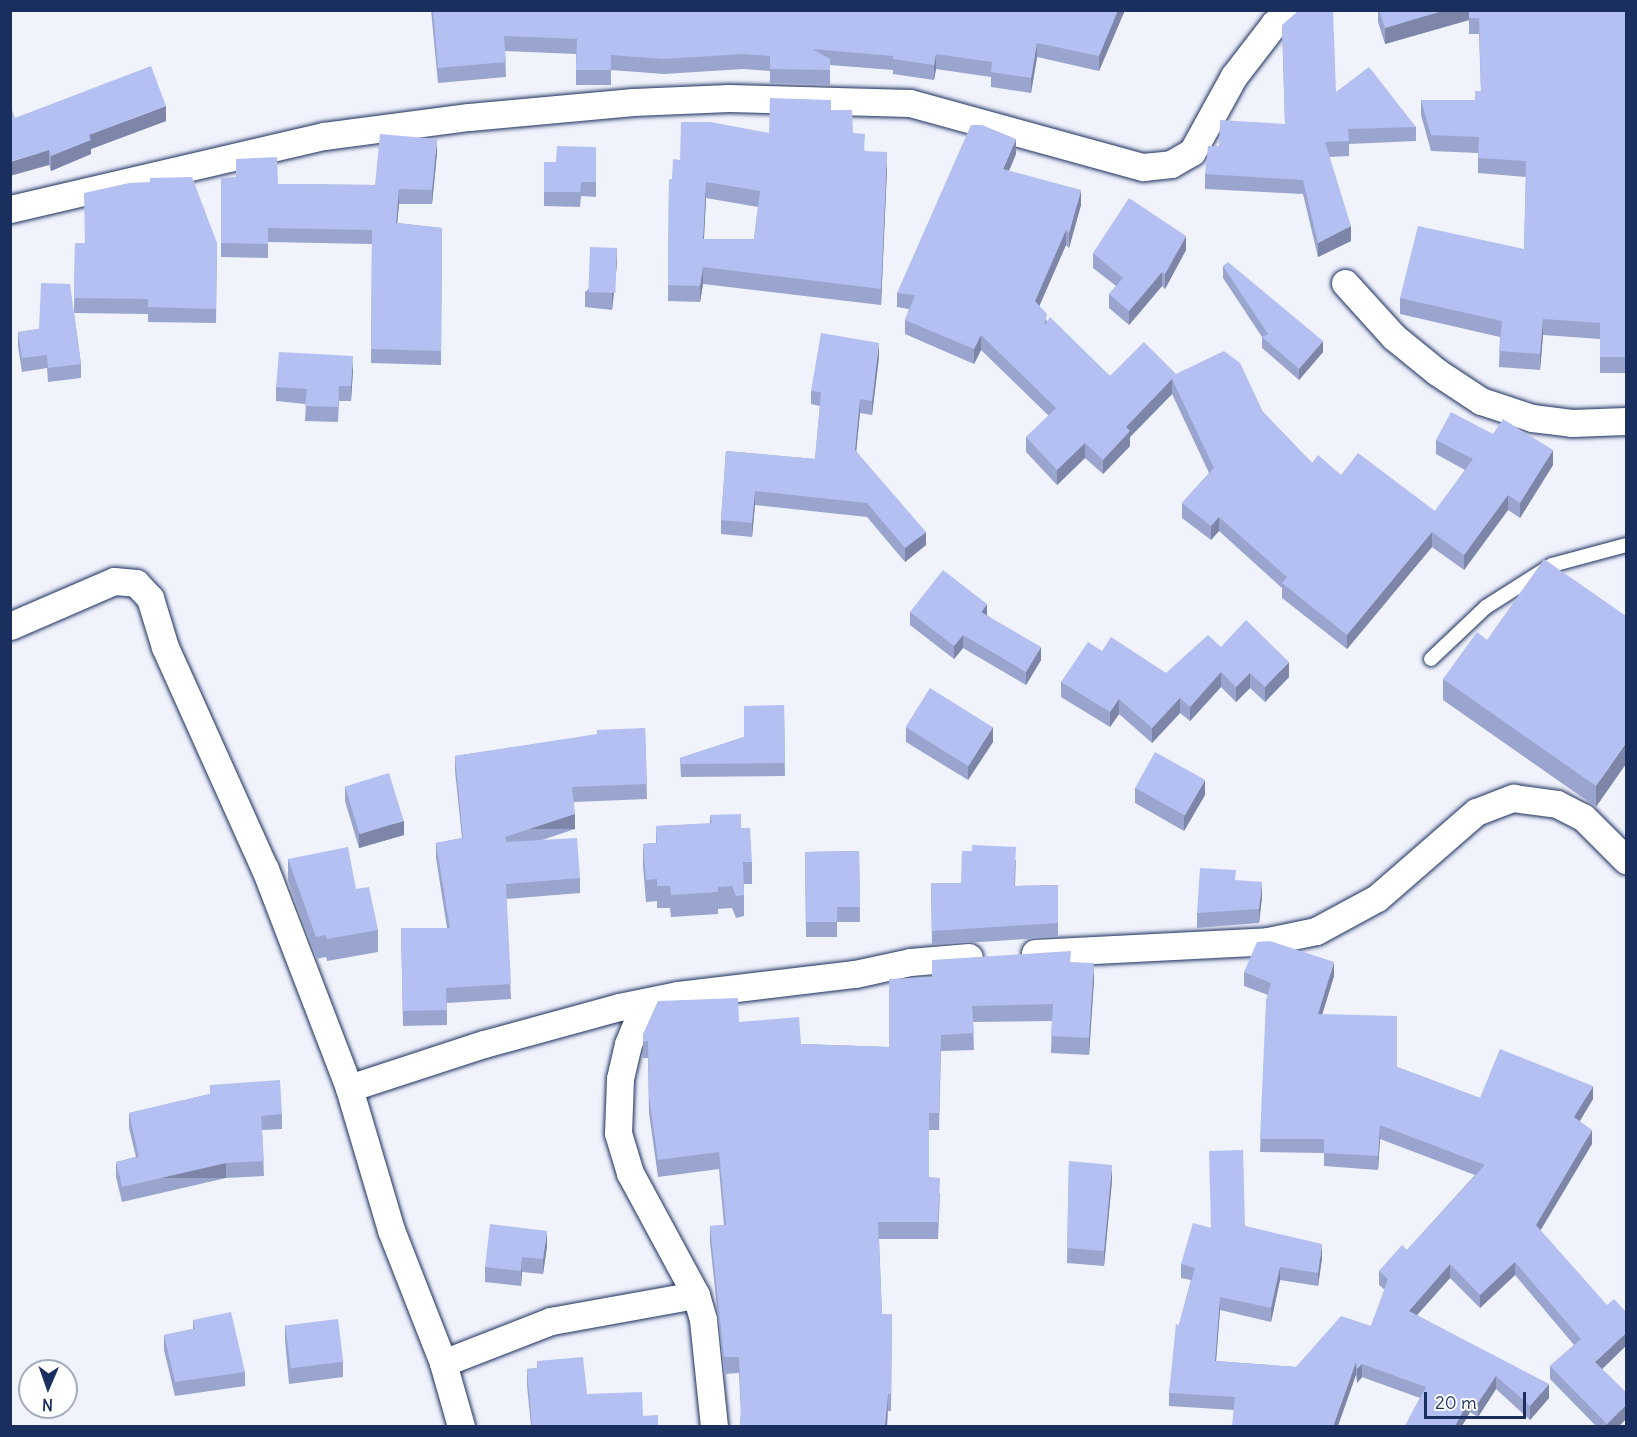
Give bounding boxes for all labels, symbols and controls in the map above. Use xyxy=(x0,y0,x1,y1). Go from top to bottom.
north arrow xyxy=(18,1359,78,1419)
scale bar xyxy=(1427,1380,1529,1418)
text: 20 m xyxy=(1435,1391,1477,1414)
text: N xyxy=(42,1395,53,1415)

